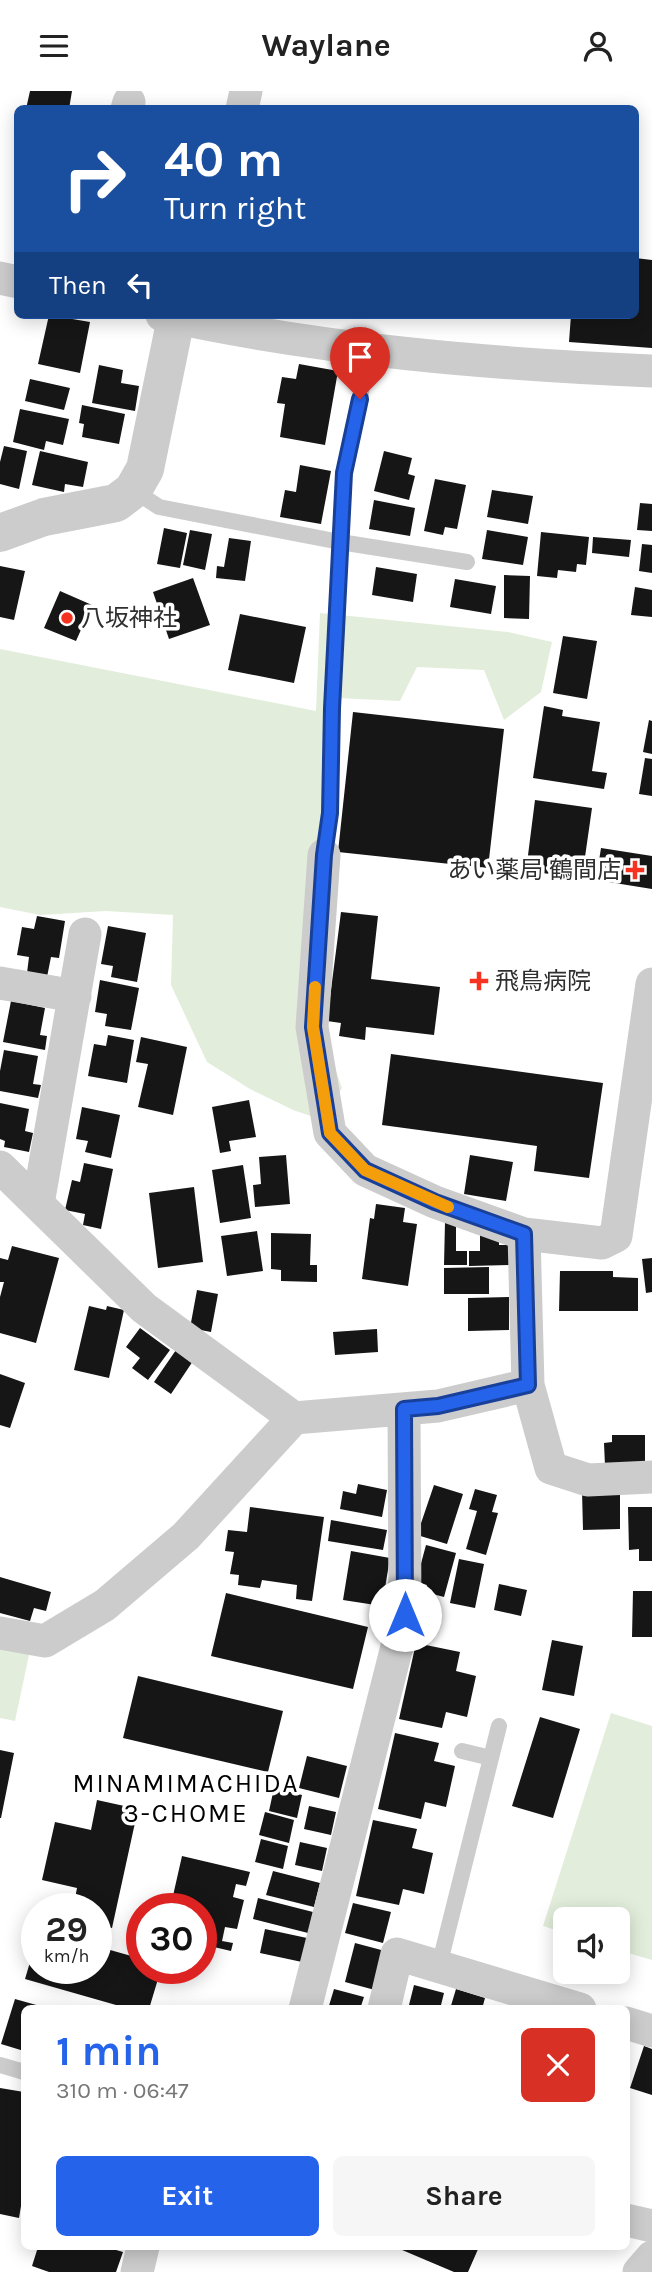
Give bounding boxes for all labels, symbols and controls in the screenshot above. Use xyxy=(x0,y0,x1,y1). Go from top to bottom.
icon: menu xyxy=(35,27,73,65)
text: Waylane xyxy=(261,27,391,64)
icon: person xyxy=(579,27,617,65)
text: 40 m xyxy=(164,131,283,188)
icon: right xyxy=(49,133,140,224)
text: Turn right xyxy=(164,190,306,227)
icon: left xyxy=(121,266,159,304)
text: Then xyxy=(49,270,107,301)
pin xyxy=(330,327,390,399)
icon: arrive xyxy=(341,338,379,376)
place label: 八坂神社 xyxy=(81,604,177,632)
marker: 八坂神社 xyxy=(59,610,75,626)
place label: あい薬局 鶴間店 xyxy=(447,856,621,884)
marker: あい薬局 鶴間店 xyxy=(627,862,643,878)
place label: 飛鳥病院 xyxy=(495,967,591,995)
marker: 飛鳥病院 xyxy=(469,971,489,991)
position arrow xyxy=(368,1578,442,1652)
district label: MINAMIMACHIDA 3-CHOME xyxy=(73,1768,299,1829)
speed limit sign: 30 xyxy=(126,1893,217,1984)
map controls xyxy=(553,1907,630,1984)
button: sound xyxy=(553,1907,630,1984)
text: 29 xyxy=(45,1909,88,1950)
text: km/h xyxy=(44,1945,89,1967)
text: 1 min xyxy=(56,2026,161,2076)
button: close xyxy=(521,2028,595,2102)
text: 310 m · 06:47 xyxy=(56,2077,189,2104)
button: Exit xyxy=(56,2156,319,2236)
button: Share xyxy=(333,2156,595,2236)

